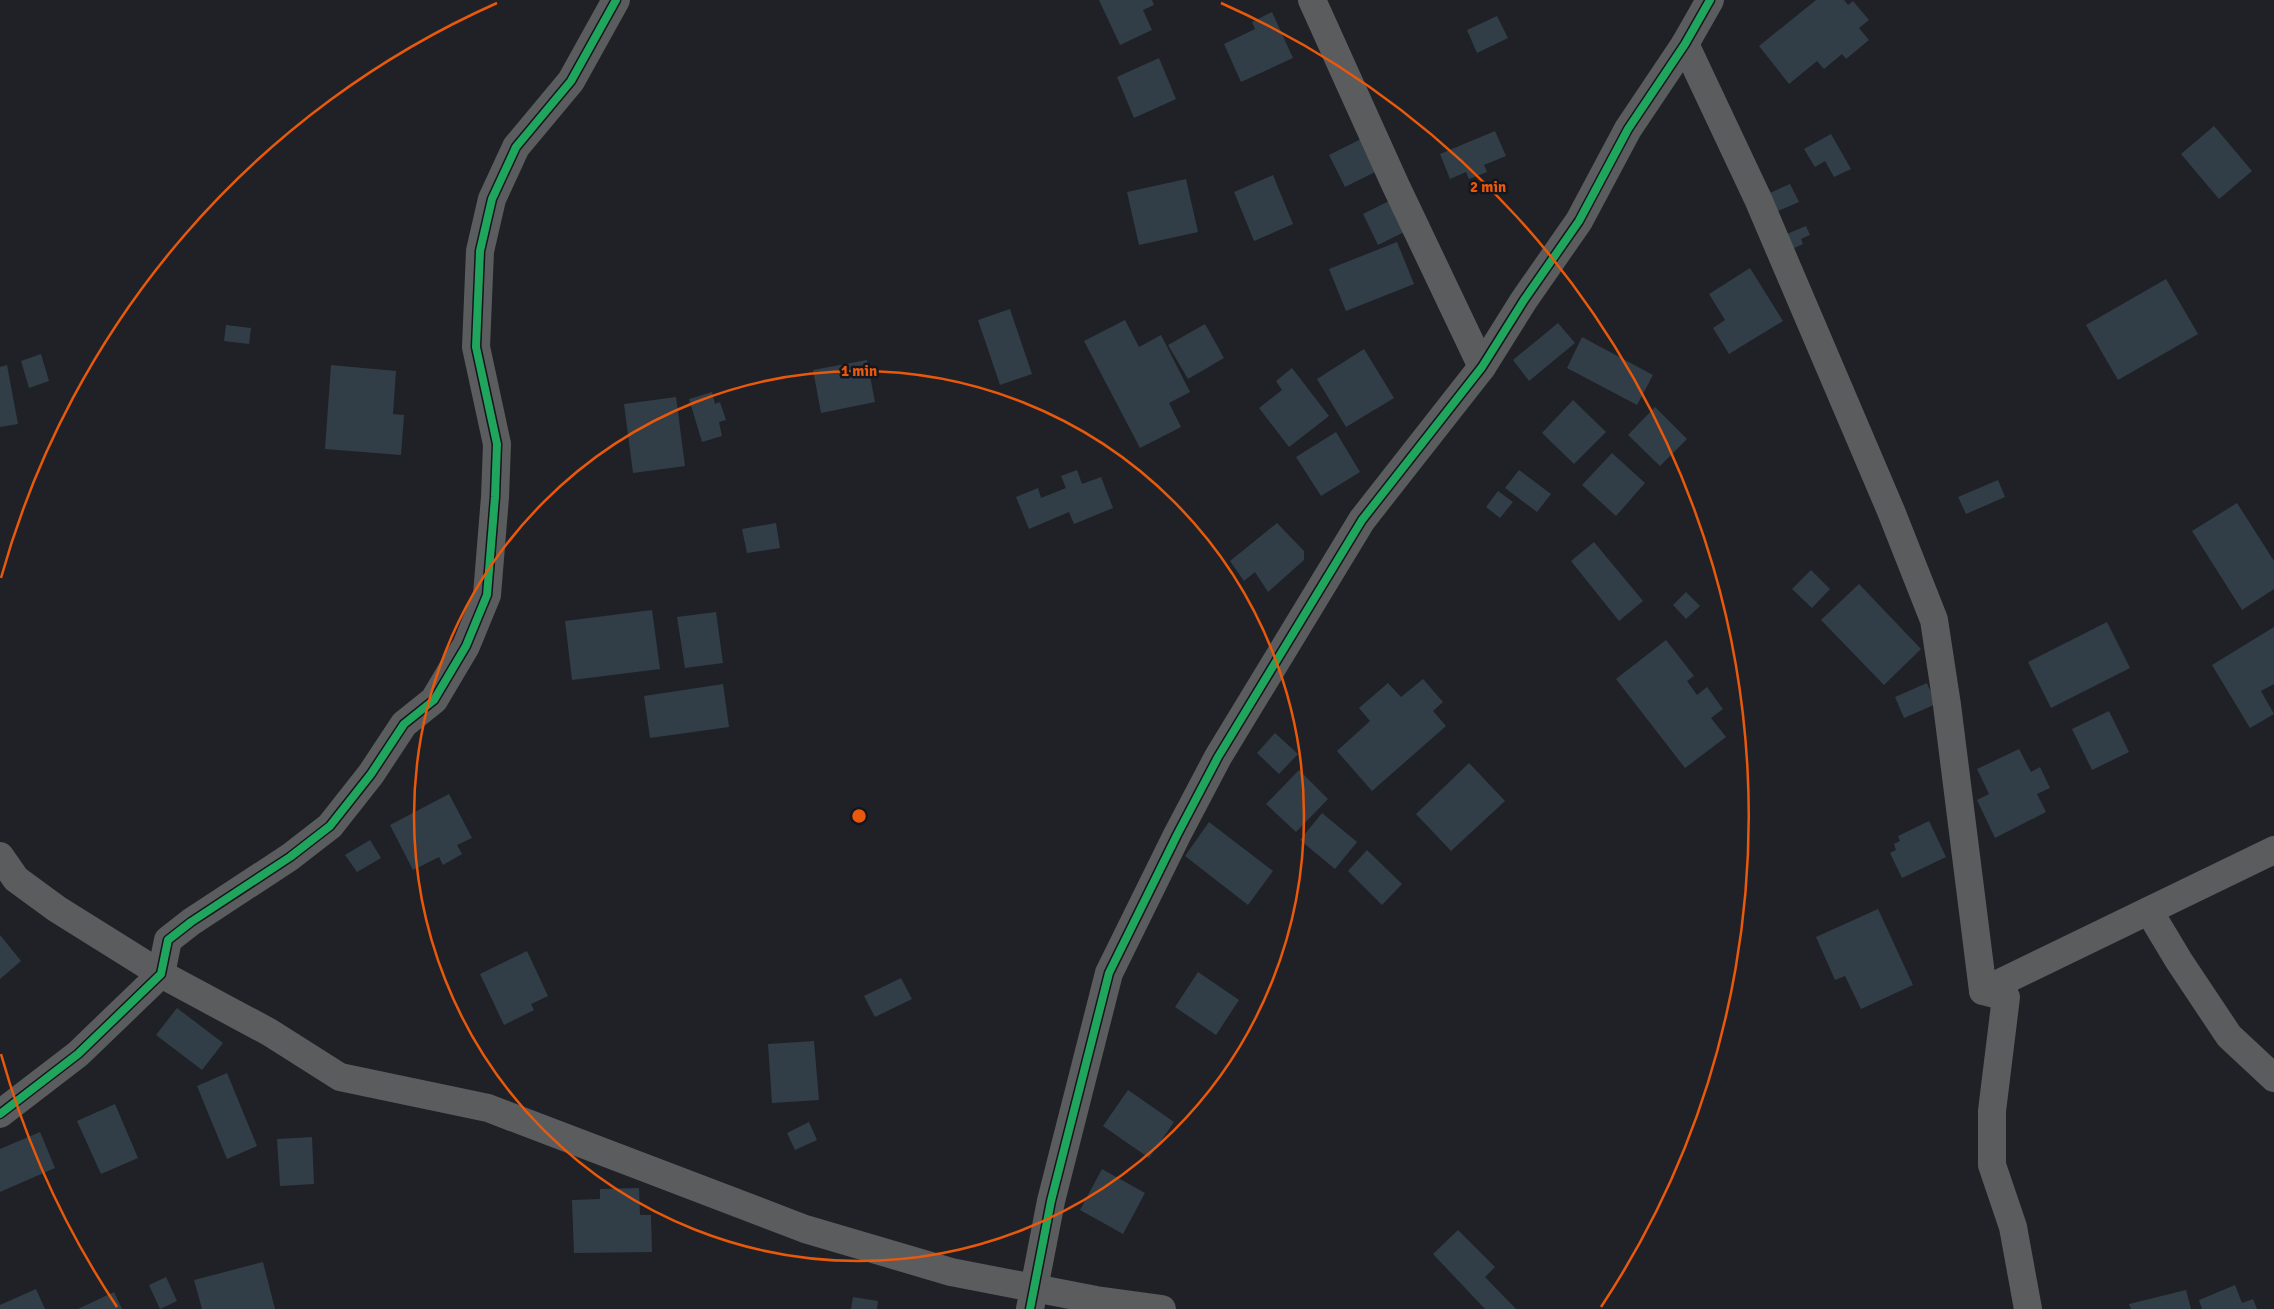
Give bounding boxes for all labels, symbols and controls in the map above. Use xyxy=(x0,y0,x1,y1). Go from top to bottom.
text: 2 min xyxy=(1470,178,1506,196)
text: 1 min xyxy=(841,362,877,380)
centre of rings xyxy=(850,807,868,825)

